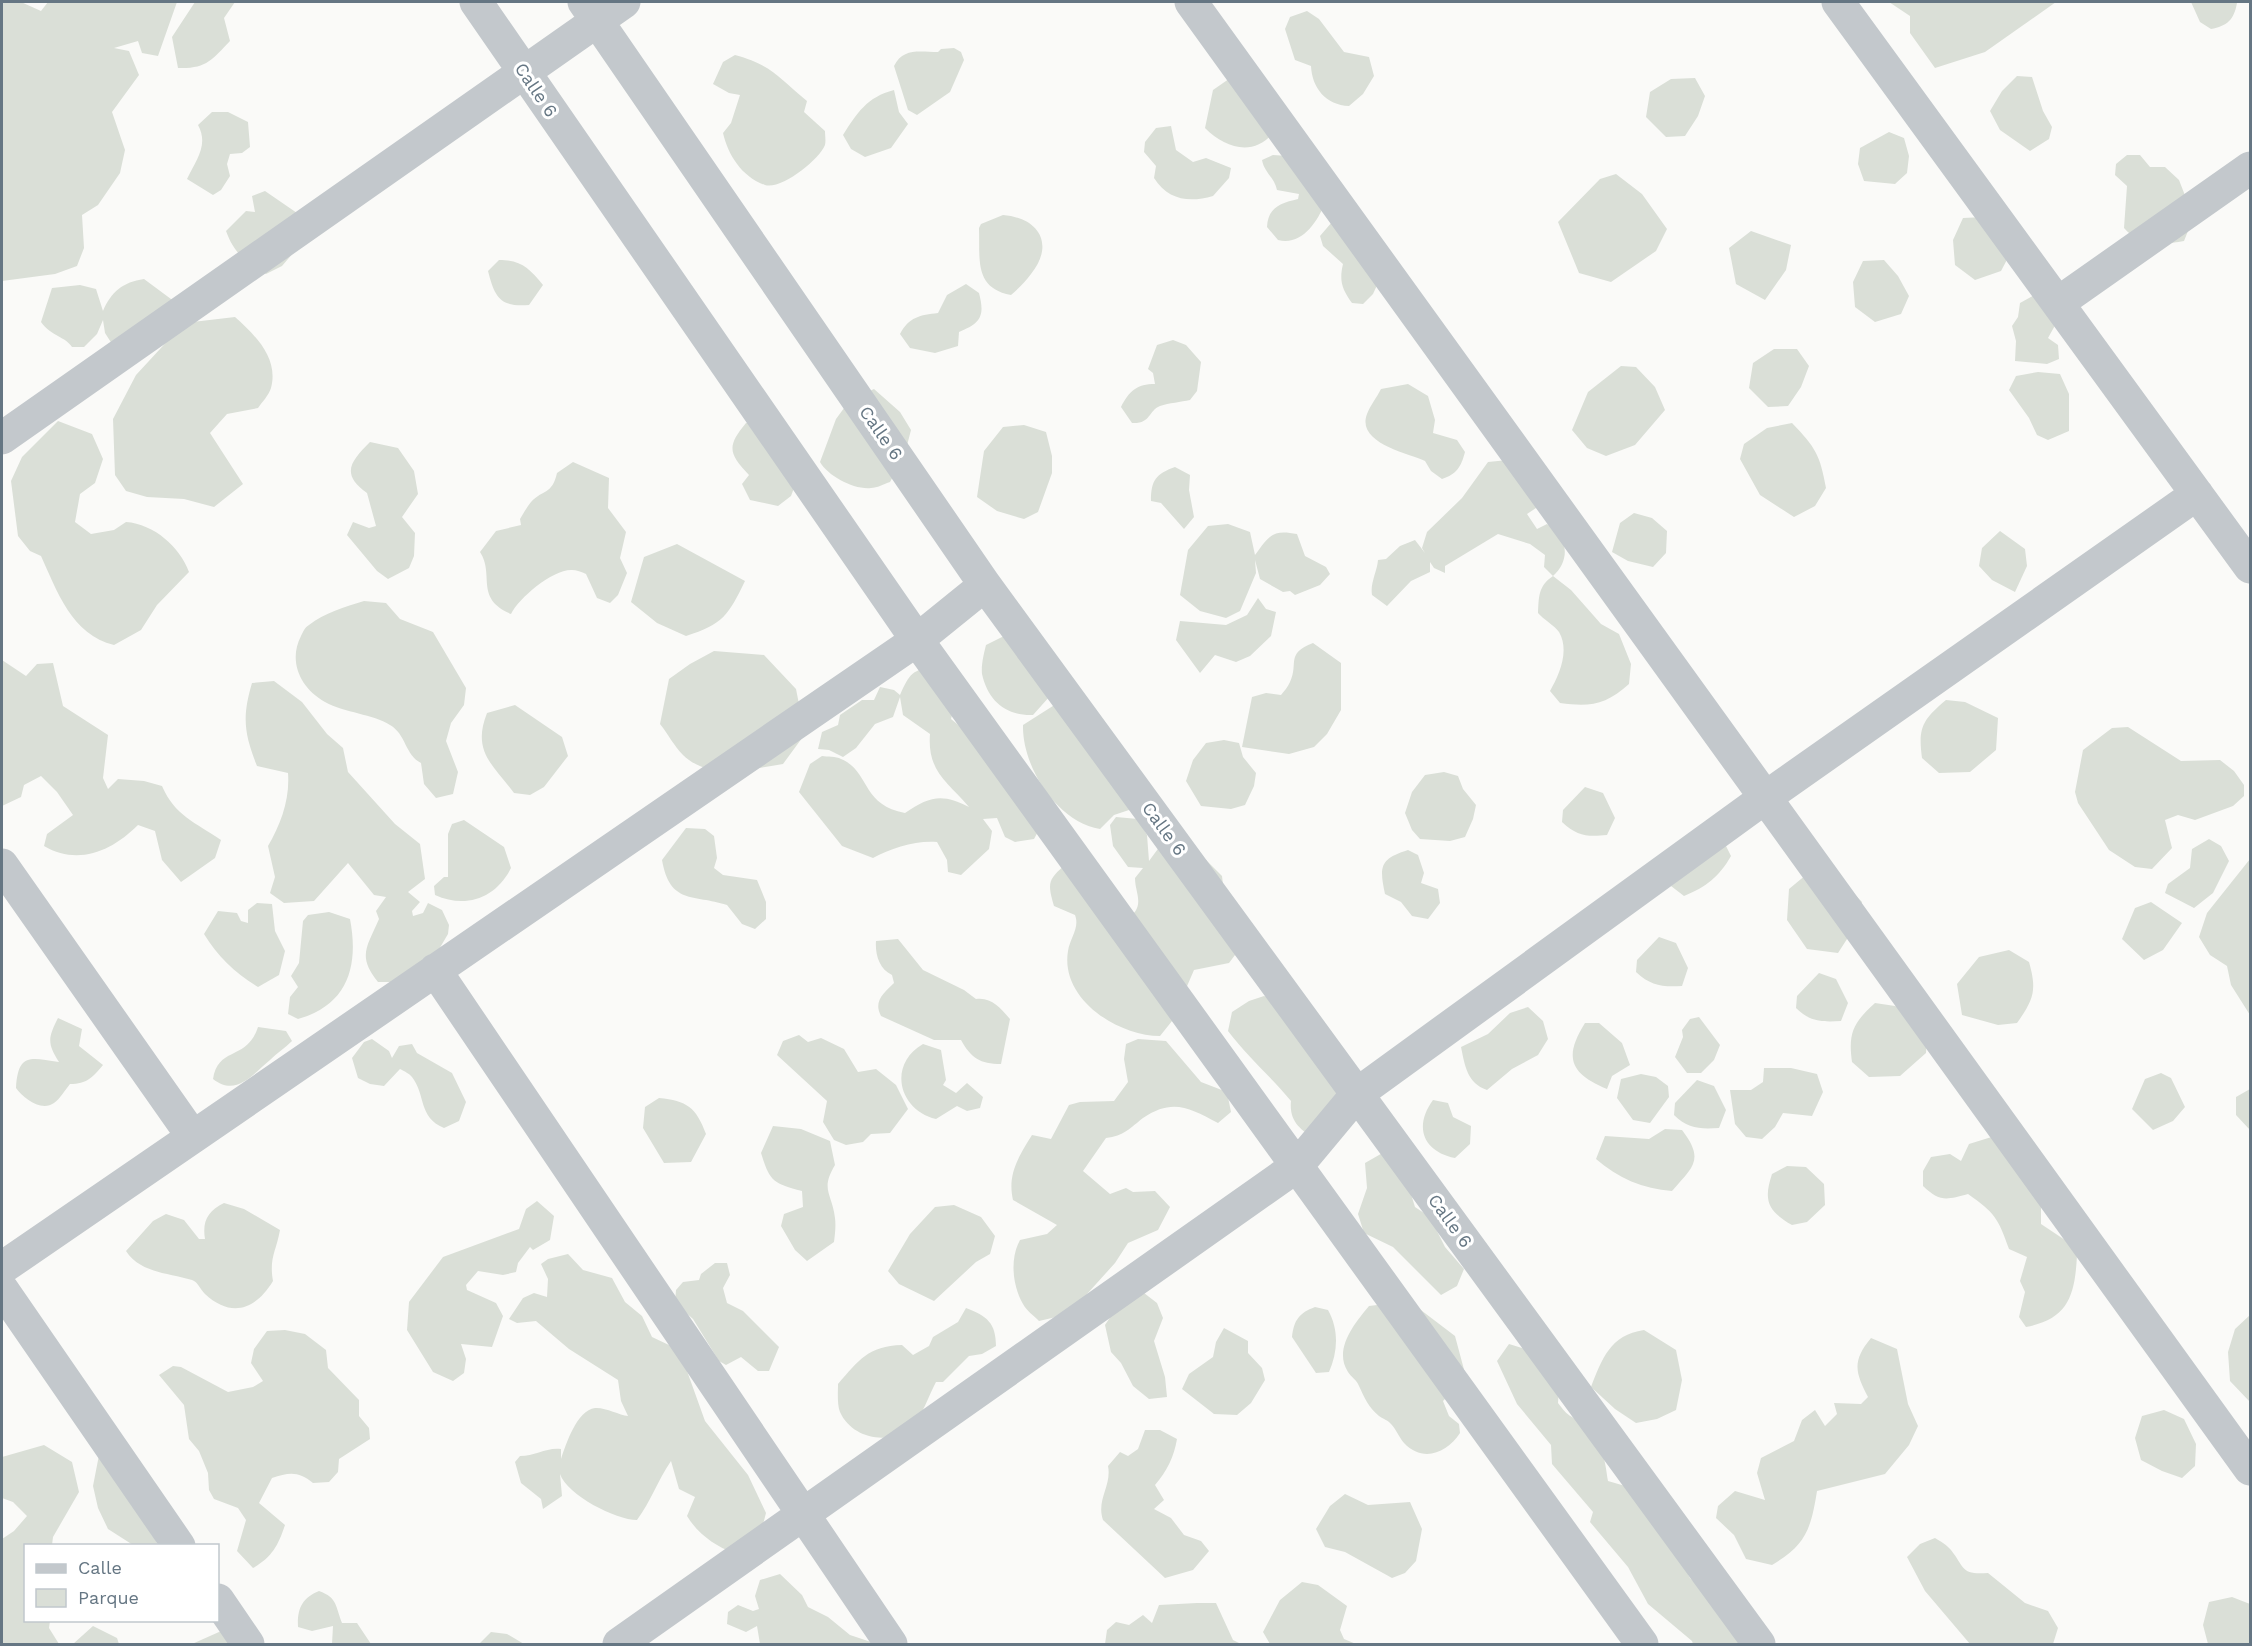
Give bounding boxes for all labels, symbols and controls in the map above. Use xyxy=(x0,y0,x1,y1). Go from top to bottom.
street label: Calle 6 xyxy=(511,59,562,121)
street label: Calle 6 xyxy=(855,402,908,464)
street label: Calle 6 xyxy=(1138,798,1191,860)
street label: Calle 6 xyxy=(1424,1190,1477,1252)
legend xyxy=(24,1544,219,1622)
text: Calle xyxy=(78,1557,122,1578)
text: Parque xyxy=(78,1587,139,1608)

